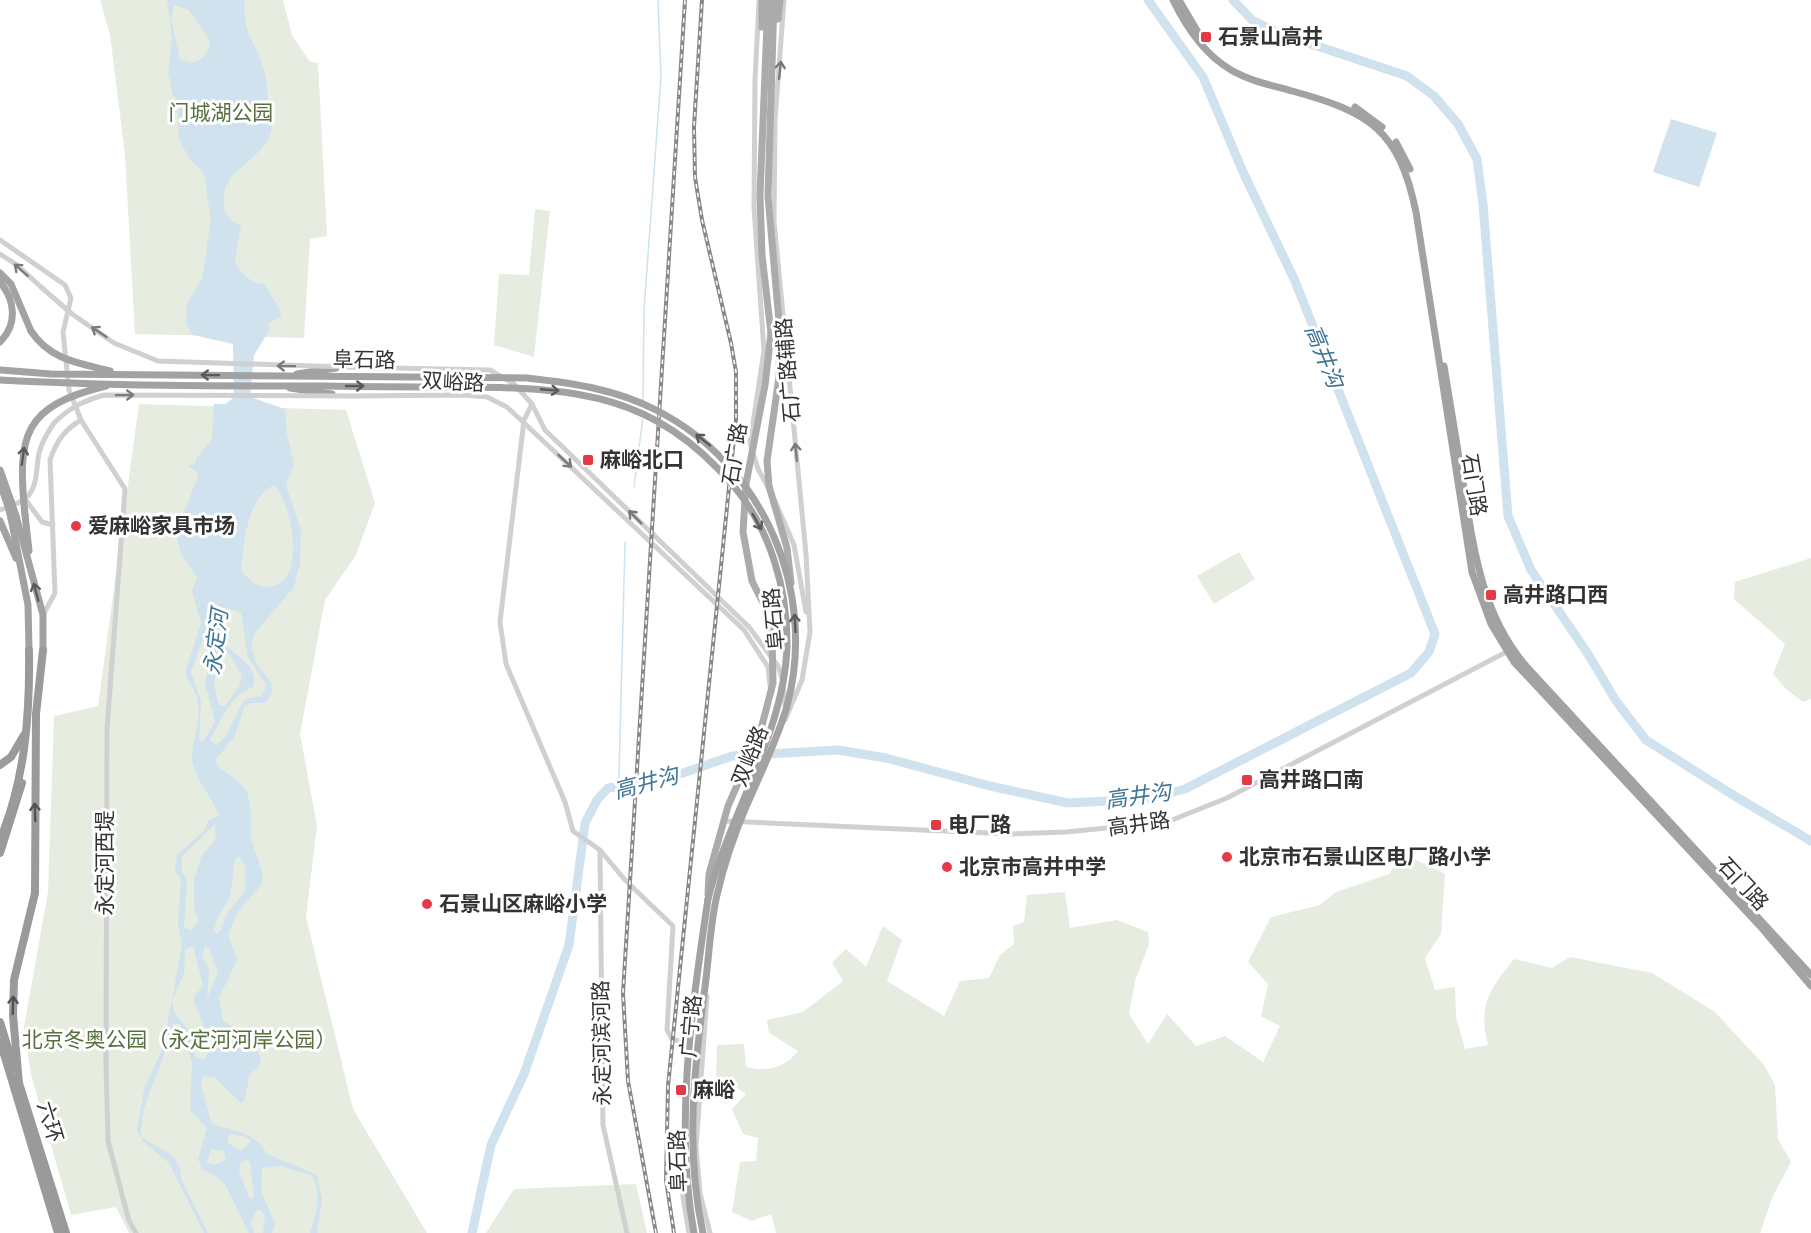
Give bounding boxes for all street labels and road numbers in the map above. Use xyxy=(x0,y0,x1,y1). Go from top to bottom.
street label: 石广路辅路 xyxy=(770,317,806,423)
street label: 阜石路 xyxy=(332,346,396,374)
street label: 双峪路 xyxy=(421,367,485,397)
street label: 石广路 xyxy=(717,421,753,487)
street label: 石门路 xyxy=(1456,452,1492,518)
street label: 阜石路 xyxy=(758,586,790,652)
street label: 双峪路 xyxy=(726,722,774,790)
street label: 高井路 xyxy=(1106,807,1172,841)
street label: 永定河西堤 xyxy=(92,811,118,916)
street label: 石门路 xyxy=(1712,852,1774,916)
street label: 永定河滨河路 xyxy=(588,980,616,1106)
street label: 广宁路 xyxy=(675,993,707,1059)
street label: 六环 xyxy=(31,1098,69,1146)
street label: 阜石路 xyxy=(664,1129,692,1193)

